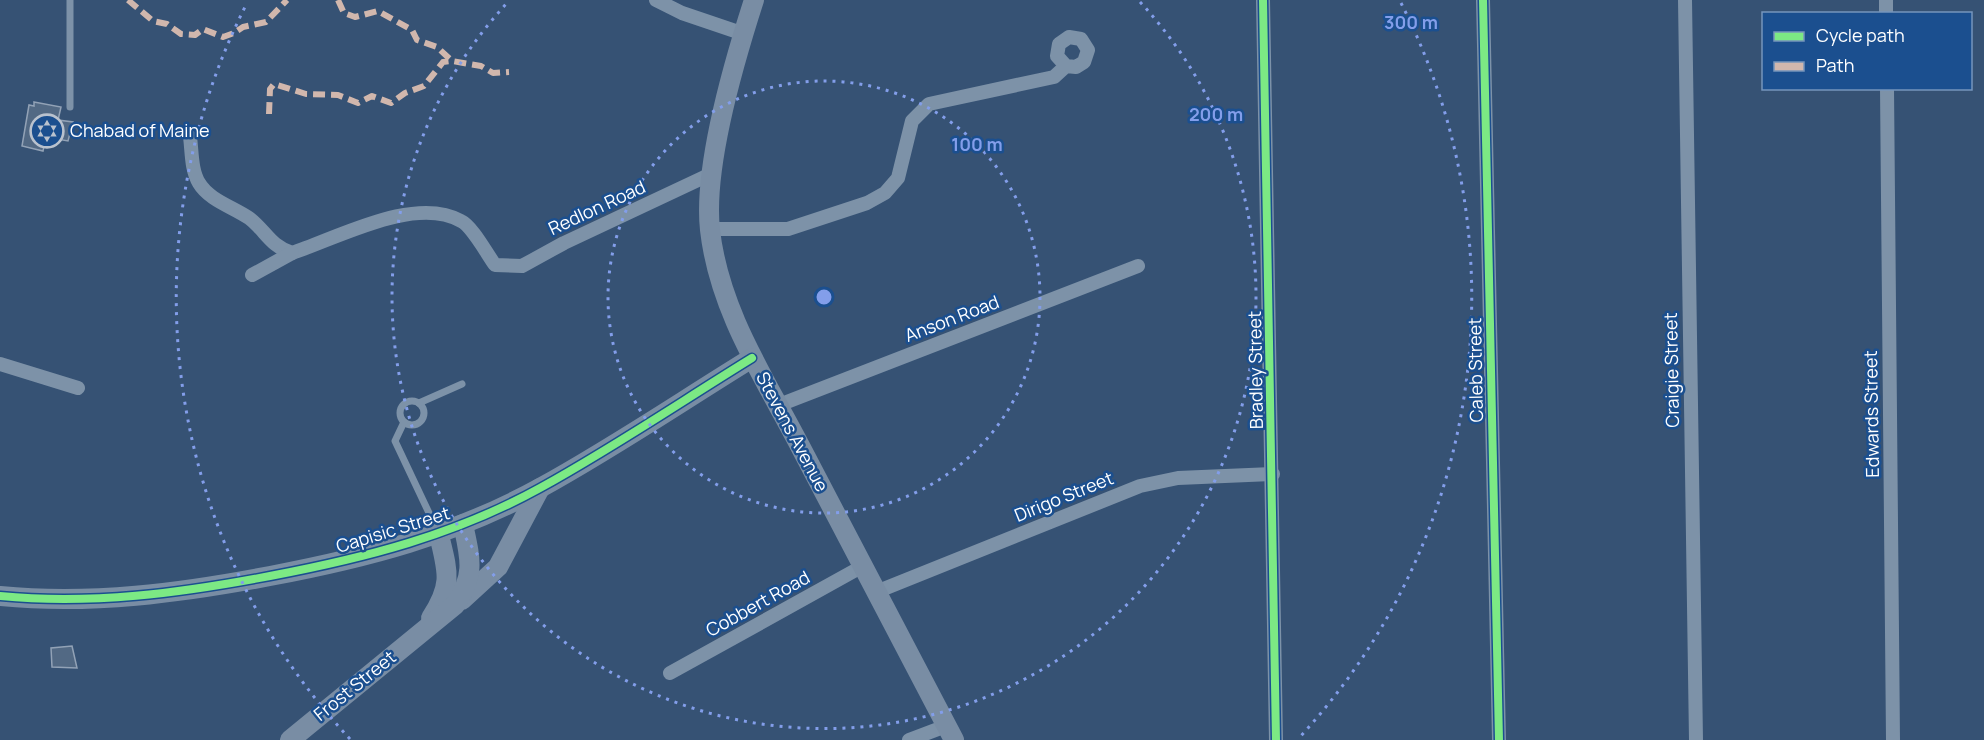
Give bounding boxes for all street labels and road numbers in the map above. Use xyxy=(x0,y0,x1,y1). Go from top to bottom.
street label: Redlon Road xyxy=(544,174,649,240)
street label: Anson Road xyxy=(901,289,1002,347)
street label: Bradley Street xyxy=(1242,311,1268,429)
street label: Craigie Street xyxy=(1658,312,1684,428)
street label: Caleb Street xyxy=(1462,317,1488,423)
street label: Edwards Street xyxy=(1858,350,1884,478)
street label: Stevens Avenue xyxy=(751,367,835,496)
street label: Dirigo Street xyxy=(1011,465,1117,527)
street label: Capisic Street xyxy=(333,500,453,558)
street label: Cobbert Road xyxy=(701,565,814,642)
street label: Frost Street xyxy=(308,645,400,726)

